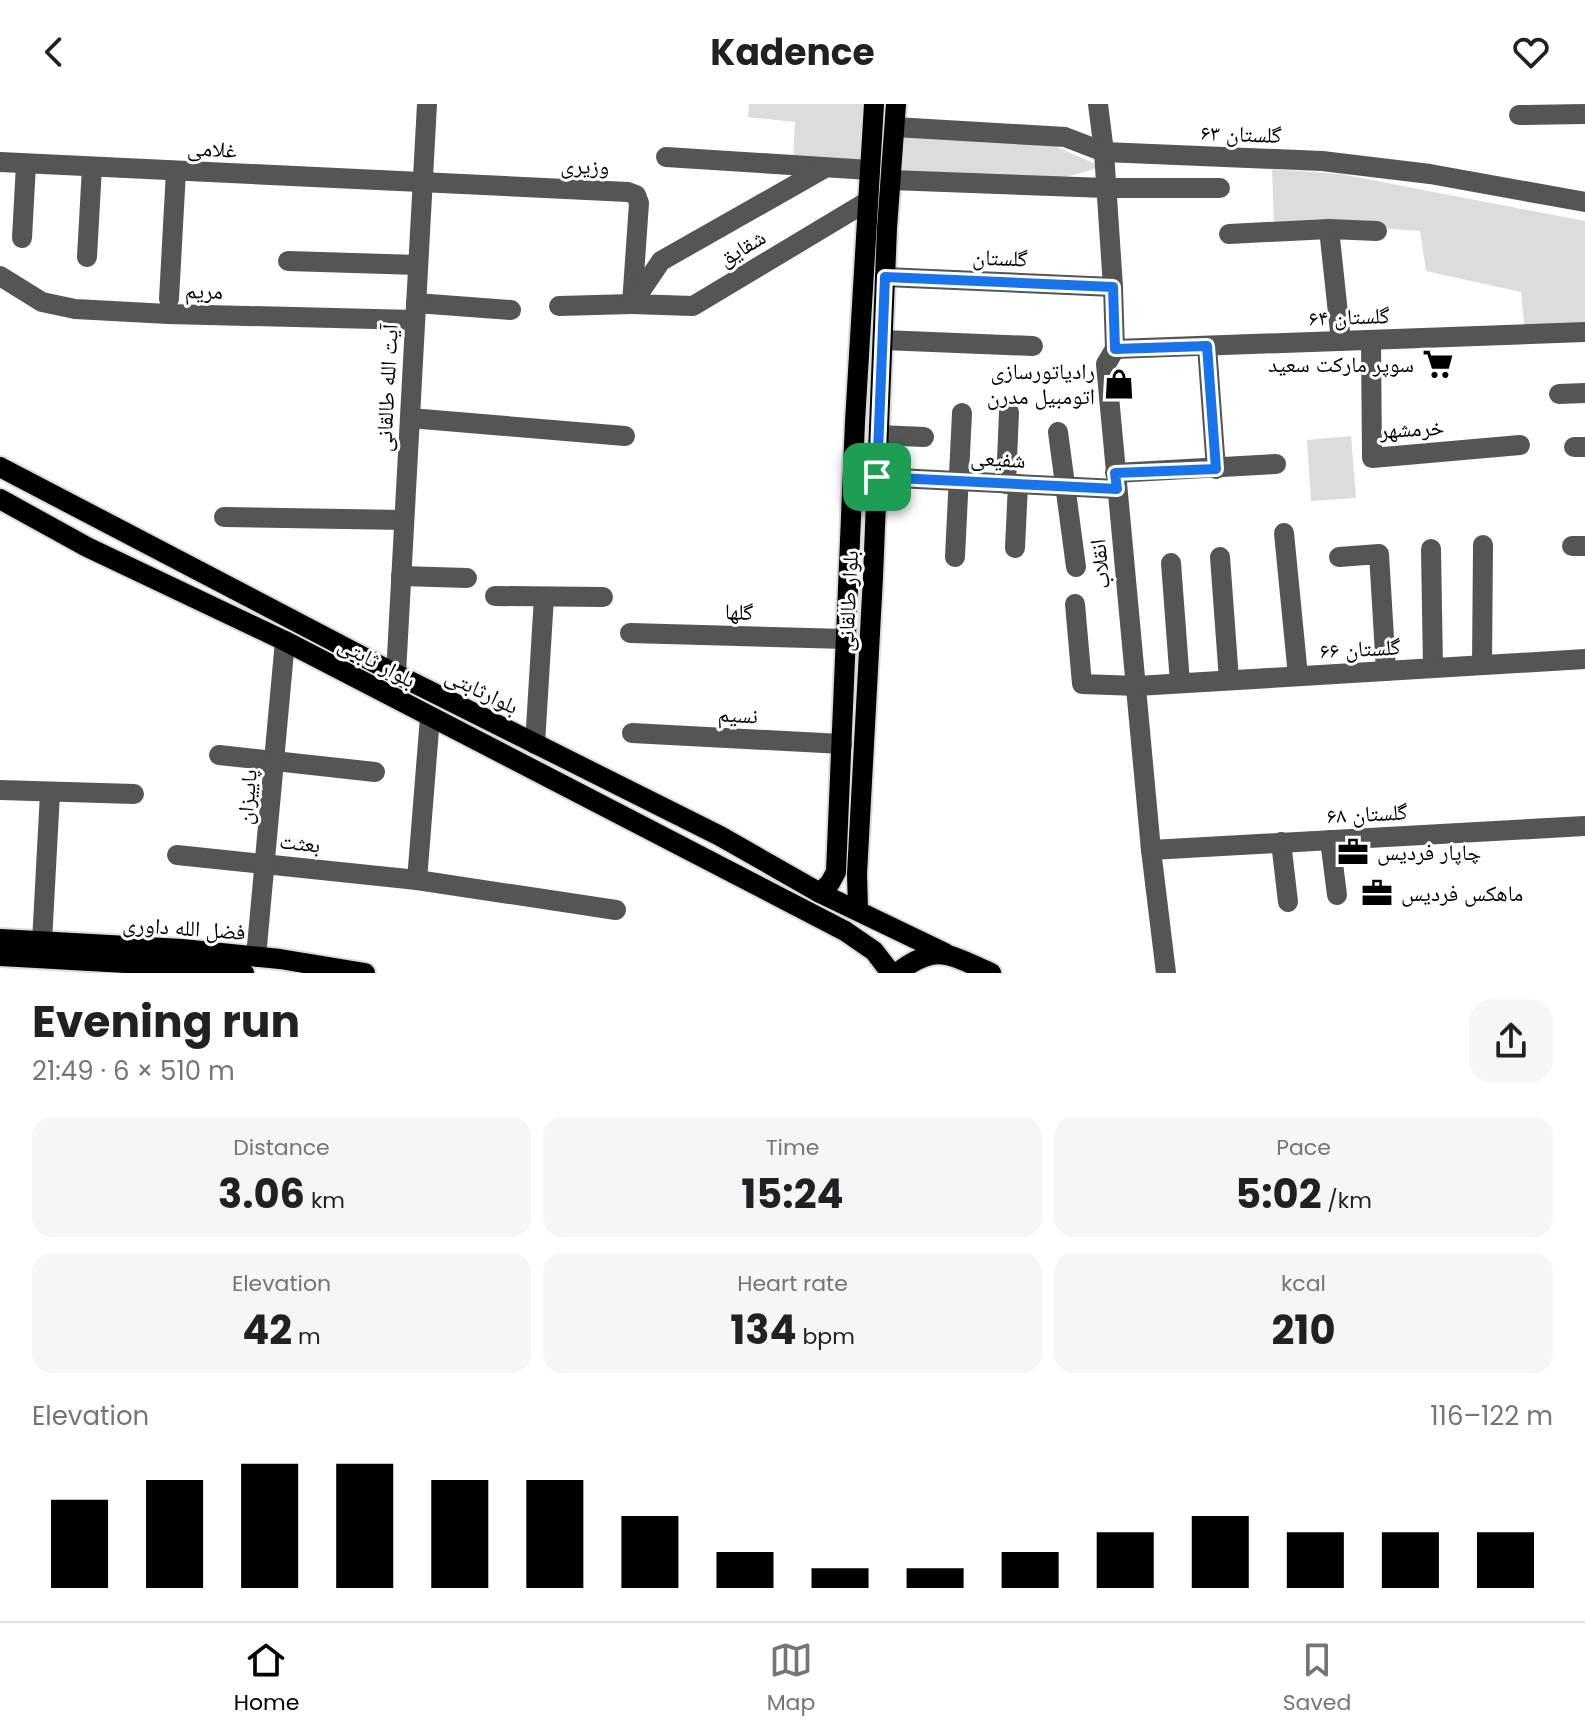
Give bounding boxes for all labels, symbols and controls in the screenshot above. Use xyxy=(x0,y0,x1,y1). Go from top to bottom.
text: Kadence xyxy=(710,27,875,78)
icon: back xyxy=(32,30,76,74)
icon: heart xyxy=(1509,30,1553,74)
street label: گلستان ۶۳ xyxy=(1200,117,1282,151)
street label: غلامی xyxy=(186,132,238,166)
street label: وزیری xyxy=(560,150,610,182)
street label: شقایق xyxy=(712,222,772,274)
street label: گلستان xyxy=(972,242,1028,274)
street label: مریم xyxy=(185,275,223,307)
street label: گلستان ۶۴ xyxy=(1308,300,1390,334)
street label: آیت الله طالقانی xyxy=(368,323,406,453)
supermarket icon: سوپر مارکت سعید xyxy=(1421,347,1455,381)
place label: سوپر مارکت سعید xyxy=(1268,349,1414,380)
place label: رادیاتورسازی اتومبیل مدرن xyxy=(987,356,1095,412)
shop icon: رادیاتورسازی اتومبیل مدرن xyxy=(1102,367,1136,401)
street label: خرمشهر xyxy=(1378,412,1445,446)
street label: شفیعی xyxy=(970,442,1026,476)
pin xyxy=(843,443,911,511)
icon: arrive xyxy=(855,455,899,499)
street label: انقلاب xyxy=(1082,537,1118,591)
street label: بلوار طالقانی xyxy=(830,550,866,652)
street label: گلها xyxy=(724,596,754,628)
street label: بلوار ثابتی xyxy=(333,629,421,695)
street label: گلستان ۶۶ xyxy=(1319,631,1401,667)
street label: بلوارثابتی xyxy=(440,660,524,722)
street label: نسیم xyxy=(717,698,759,732)
street label: پاییزان xyxy=(229,768,265,826)
street label: گلستان ۶۸ xyxy=(1326,796,1408,832)
street label: بعثت xyxy=(278,825,322,861)
office icon: چاپار فردیس xyxy=(1336,835,1370,869)
place label: چاپار فردیس xyxy=(1377,837,1481,868)
office icon: ماهکس فردیس xyxy=(1360,876,1394,910)
place label: ماهکس فردیس xyxy=(1401,878,1523,909)
street label: فضل الله داوری xyxy=(122,908,246,948)
text: Evening run xyxy=(32,991,300,1052)
button: share xyxy=(1469,999,1553,1083)
text: 21:49 · 6 × 510 m xyxy=(32,1053,235,1089)
text: Distance xyxy=(233,1132,330,1163)
text: Time xyxy=(766,1132,819,1163)
text: Pace xyxy=(1276,1132,1331,1163)
text: 3.06 xyxy=(218,1166,305,1222)
text: 15:24 xyxy=(741,1166,844,1222)
text: 5:02 xyxy=(1235,1166,1321,1222)
text: km xyxy=(305,1185,345,1216)
text: /km xyxy=(1321,1185,1372,1216)
text: Elevation xyxy=(232,1268,331,1299)
text: Heart rate xyxy=(737,1268,848,1299)
text: kcal xyxy=(1281,1268,1326,1299)
text: 42 xyxy=(242,1302,292,1358)
text: 134 xyxy=(730,1302,797,1358)
text: 210 xyxy=(1272,1302,1335,1358)
text: m xyxy=(292,1321,321,1352)
text: bpm xyxy=(797,1321,855,1352)
text: Elevation xyxy=(32,1398,149,1434)
text: 116–122 m xyxy=(1430,1398,1553,1434)
tab: Home xyxy=(234,1638,299,1719)
tab: Map xyxy=(767,1638,815,1719)
tab: Saved xyxy=(1283,1638,1351,1719)

